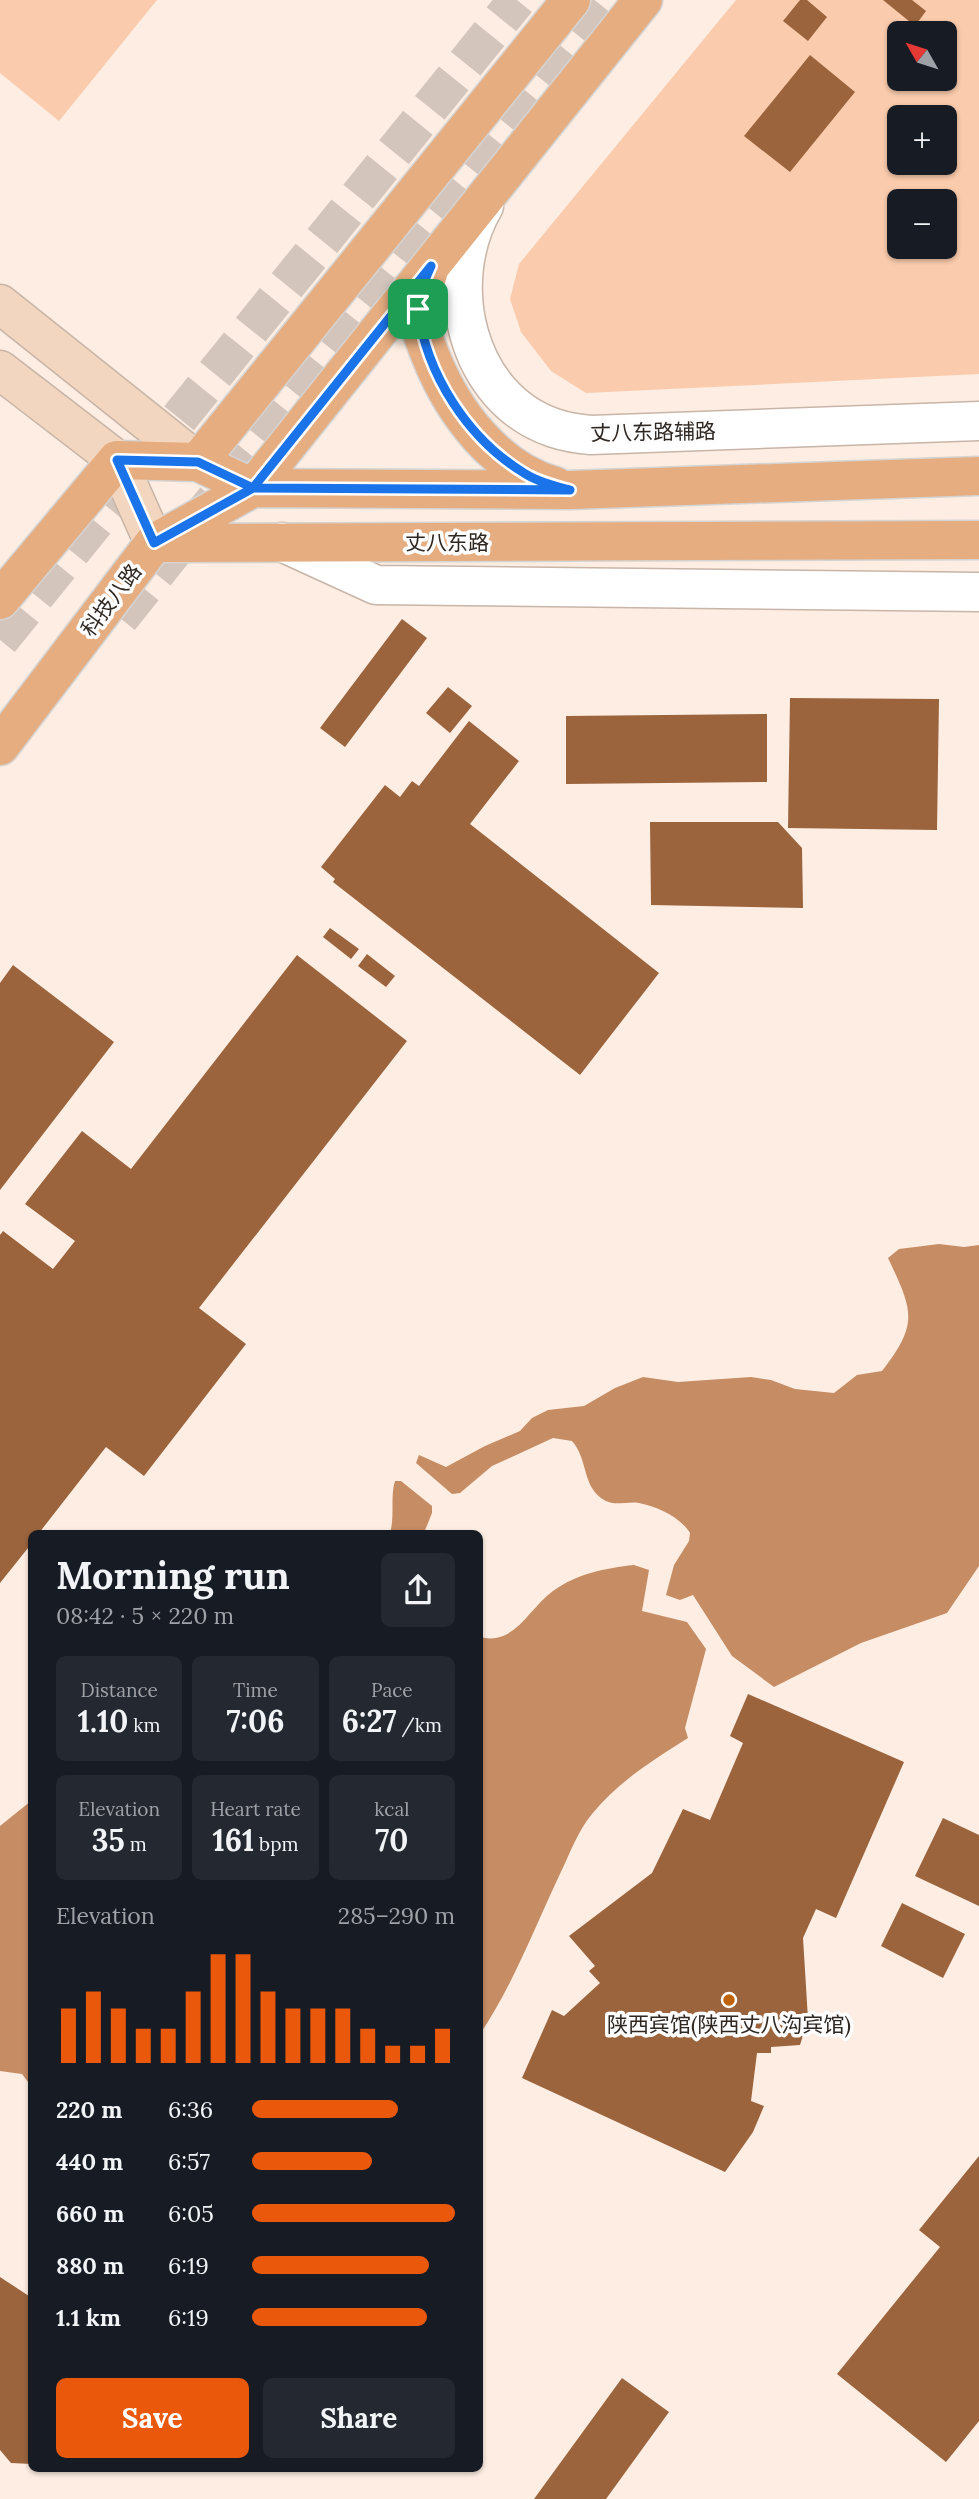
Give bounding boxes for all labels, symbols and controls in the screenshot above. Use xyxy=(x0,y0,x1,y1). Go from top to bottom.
north arrow xyxy=(887,21,957,91)
map controls xyxy=(887,21,957,259)
button: + xyxy=(887,105,957,175)
button: − xyxy=(887,189,957,259)
pin xyxy=(388,279,448,339)
icon: arrive xyxy=(399,290,437,328)
street label: 丈八东路辅路 xyxy=(590,417,716,447)
street label: 丈八东路 xyxy=(405,529,489,556)
street label: 科技八路 xyxy=(75,558,147,642)
text: Morning run xyxy=(56,1551,290,1599)
button: share xyxy=(381,1553,455,1627)
text: 08:42 · 5 × 220 m xyxy=(56,1601,234,1630)
text: Distance xyxy=(81,1678,158,1702)
text: Time xyxy=(233,1678,278,1702)
text: Pace xyxy=(371,1678,413,1702)
text: 1.10 xyxy=(78,1702,128,1740)
text: 7:06 xyxy=(227,1702,284,1740)
text: 6:27 xyxy=(342,1702,397,1740)
text: km xyxy=(128,1713,160,1737)
text: /km xyxy=(397,1713,442,1737)
text: Elevation xyxy=(78,1797,160,1821)
text: Heart rate xyxy=(210,1797,301,1821)
text: kcal xyxy=(374,1797,409,1821)
text: 35 xyxy=(92,1821,125,1859)
text: 161 xyxy=(212,1821,254,1859)
text: 70 xyxy=(375,1821,408,1859)
text: m xyxy=(125,1832,147,1856)
text: bpm xyxy=(254,1832,299,1856)
text: Elevation xyxy=(56,1901,155,1930)
text: 285–290 m xyxy=(338,1901,455,1930)
marker: 陕西宾馆(陕西丈八沟宾馆) xyxy=(721,1992,737,2008)
place label: 陕西宾馆(陕西丈八沟宾馆) xyxy=(607,2011,851,2038)
text: 220 m xyxy=(56,2095,122,2124)
text: 6:36 xyxy=(168,2095,213,2124)
text: 440 m xyxy=(56,2147,123,2176)
text: 6:57 xyxy=(168,2147,210,2176)
text: 660 m xyxy=(56,2199,124,2228)
text: 6:05 xyxy=(168,2199,214,2228)
text: 880 m xyxy=(56,2251,124,2280)
text: 6:19 xyxy=(168,2251,209,2280)
text: 1.1 km xyxy=(56,2303,121,2332)
text: 6:19 xyxy=(168,2303,209,2332)
button: Save xyxy=(56,2378,249,2458)
button: Share xyxy=(263,2378,455,2458)

